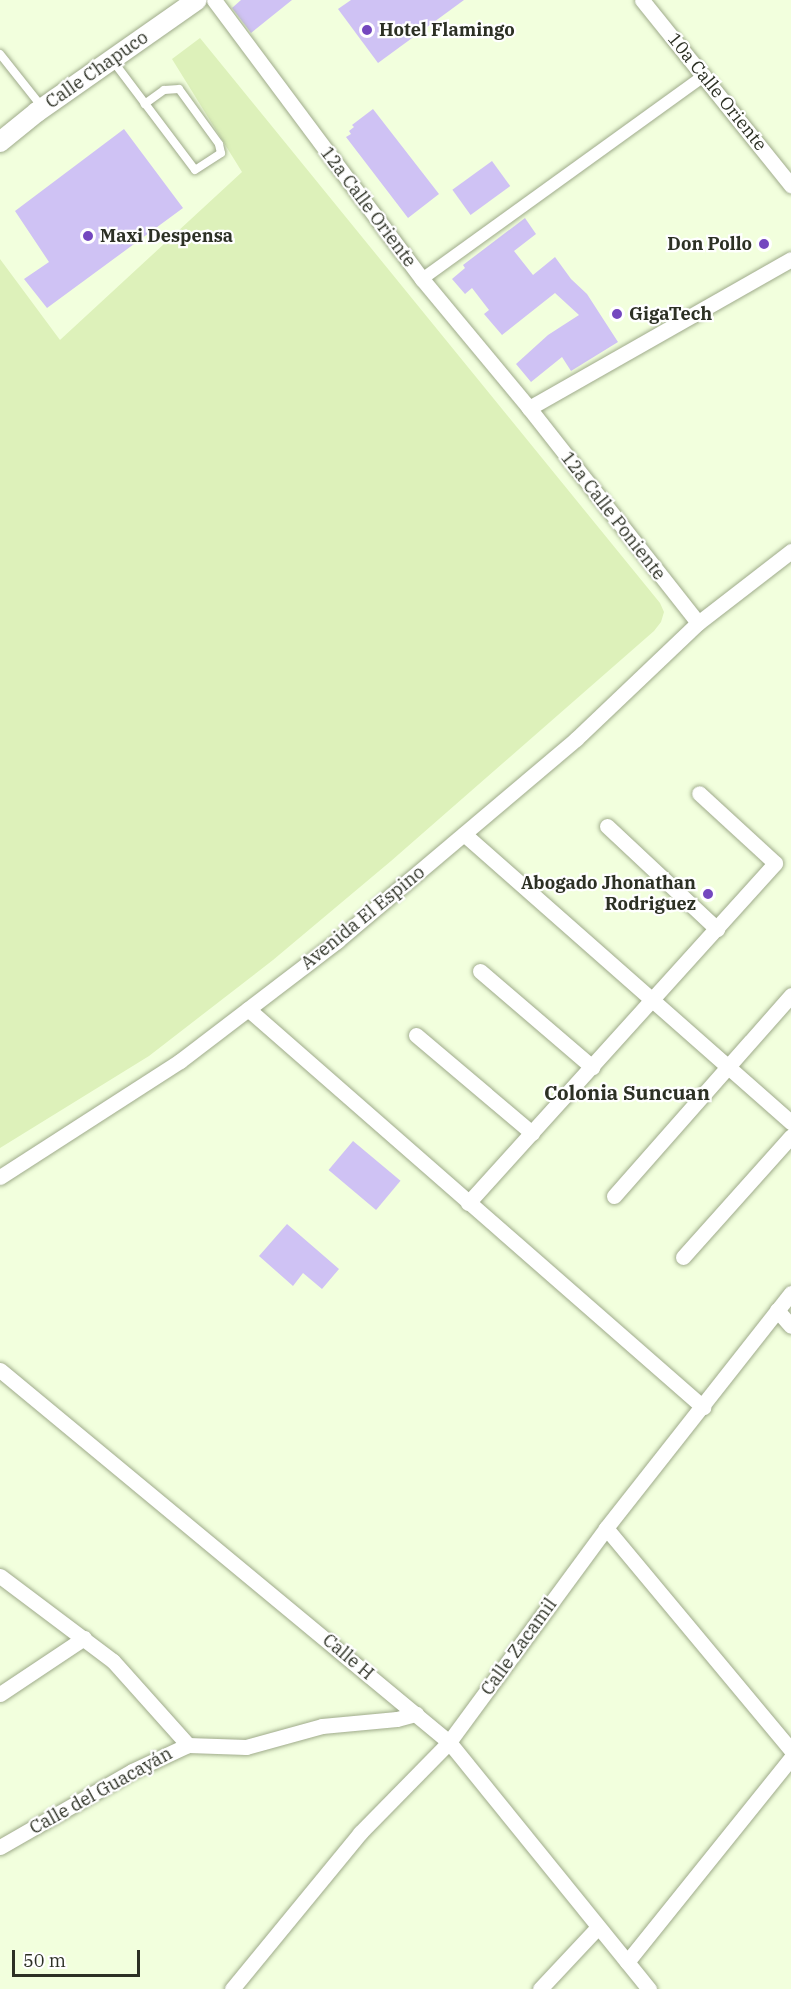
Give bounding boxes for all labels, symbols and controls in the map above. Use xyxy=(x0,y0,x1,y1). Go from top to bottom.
place label: Hotel Flamingo xyxy=(379,19,515,41)
marker: Hotel Flamingo xyxy=(360,23,374,37)
street label: Calle Chapuco xyxy=(42,27,152,113)
street label: 10a Calle Oriente xyxy=(663,29,771,155)
street label: 12a Calle Oriente xyxy=(316,143,420,271)
place label: Maxi Despensa xyxy=(100,225,233,247)
marker: Maxi Despensa xyxy=(81,229,95,243)
place label: Don Pollo xyxy=(667,233,752,255)
marker: Don Pollo xyxy=(757,237,771,251)
place label: GigaTech xyxy=(629,303,712,325)
marker: GigaTech xyxy=(610,307,624,321)
street label: 12a Calle Poniente xyxy=(556,448,670,584)
street label: Avenida El Espino xyxy=(297,861,429,975)
place label: Abogado Jhonathan Rodriguez xyxy=(521,873,696,916)
marker: Abogado Jhonathan Rodriguez xyxy=(701,887,715,901)
district label: Colonia Suncuan xyxy=(544,1080,710,1104)
street label: Calle Zacamil xyxy=(477,1594,561,1700)
street label: Calle H xyxy=(318,1629,378,1685)
street label: Calle del Guacayán xyxy=(26,1743,176,1839)
scale bar xyxy=(15,1938,142,1976)
text: 50 m xyxy=(23,1949,66,1972)

